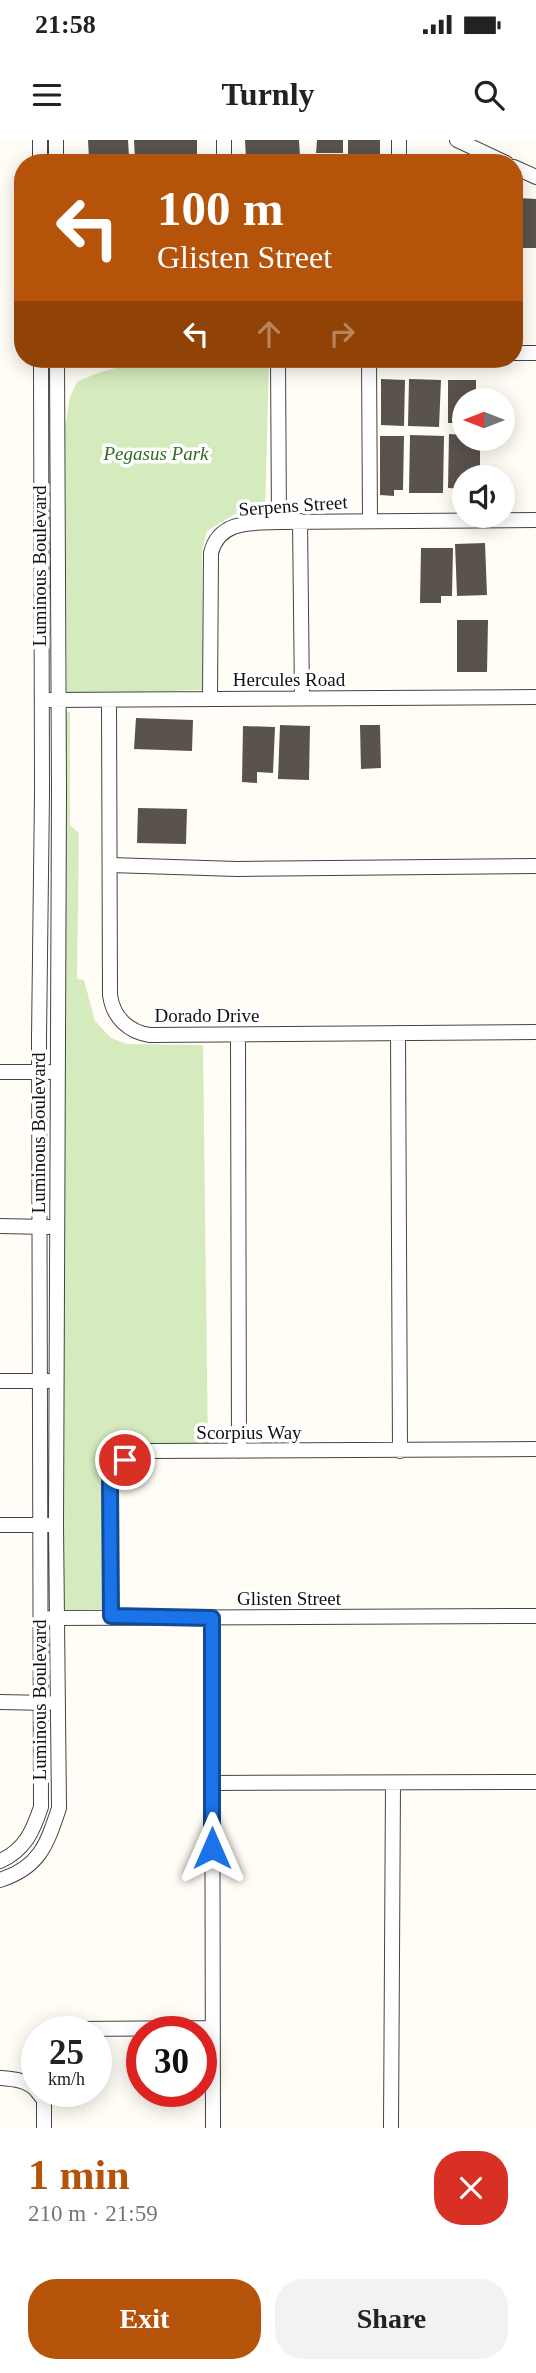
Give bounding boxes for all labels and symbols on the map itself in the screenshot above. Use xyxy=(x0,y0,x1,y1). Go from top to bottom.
north arrow xyxy=(452,388,514,452)
park label: Pegasus Park xyxy=(102,443,209,464)
street label: Luminous Boulevard xyxy=(29,485,50,646)
street label: Serpens Street xyxy=(238,491,349,520)
street label: Hercules Road xyxy=(233,669,346,690)
street label: Dorado Drive xyxy=(155,1005,260,1026)
street label: Luminous Boulevard xyxy=(28,1052,49,1213)
street label: Scorpius Way xyxy=(196,1422,302,1443)
pin xyxy=(95,1430,155,1490)
street label: Glisten Street xyxy=(237,1588,342,1609)
street label: Luminous Boulevard xyxy=(29,1619,50,1780)
position arrow xyxy=(175,1811,249,1885)
speed limit sign: 30 xyxy=(126,2016,217,2107)

